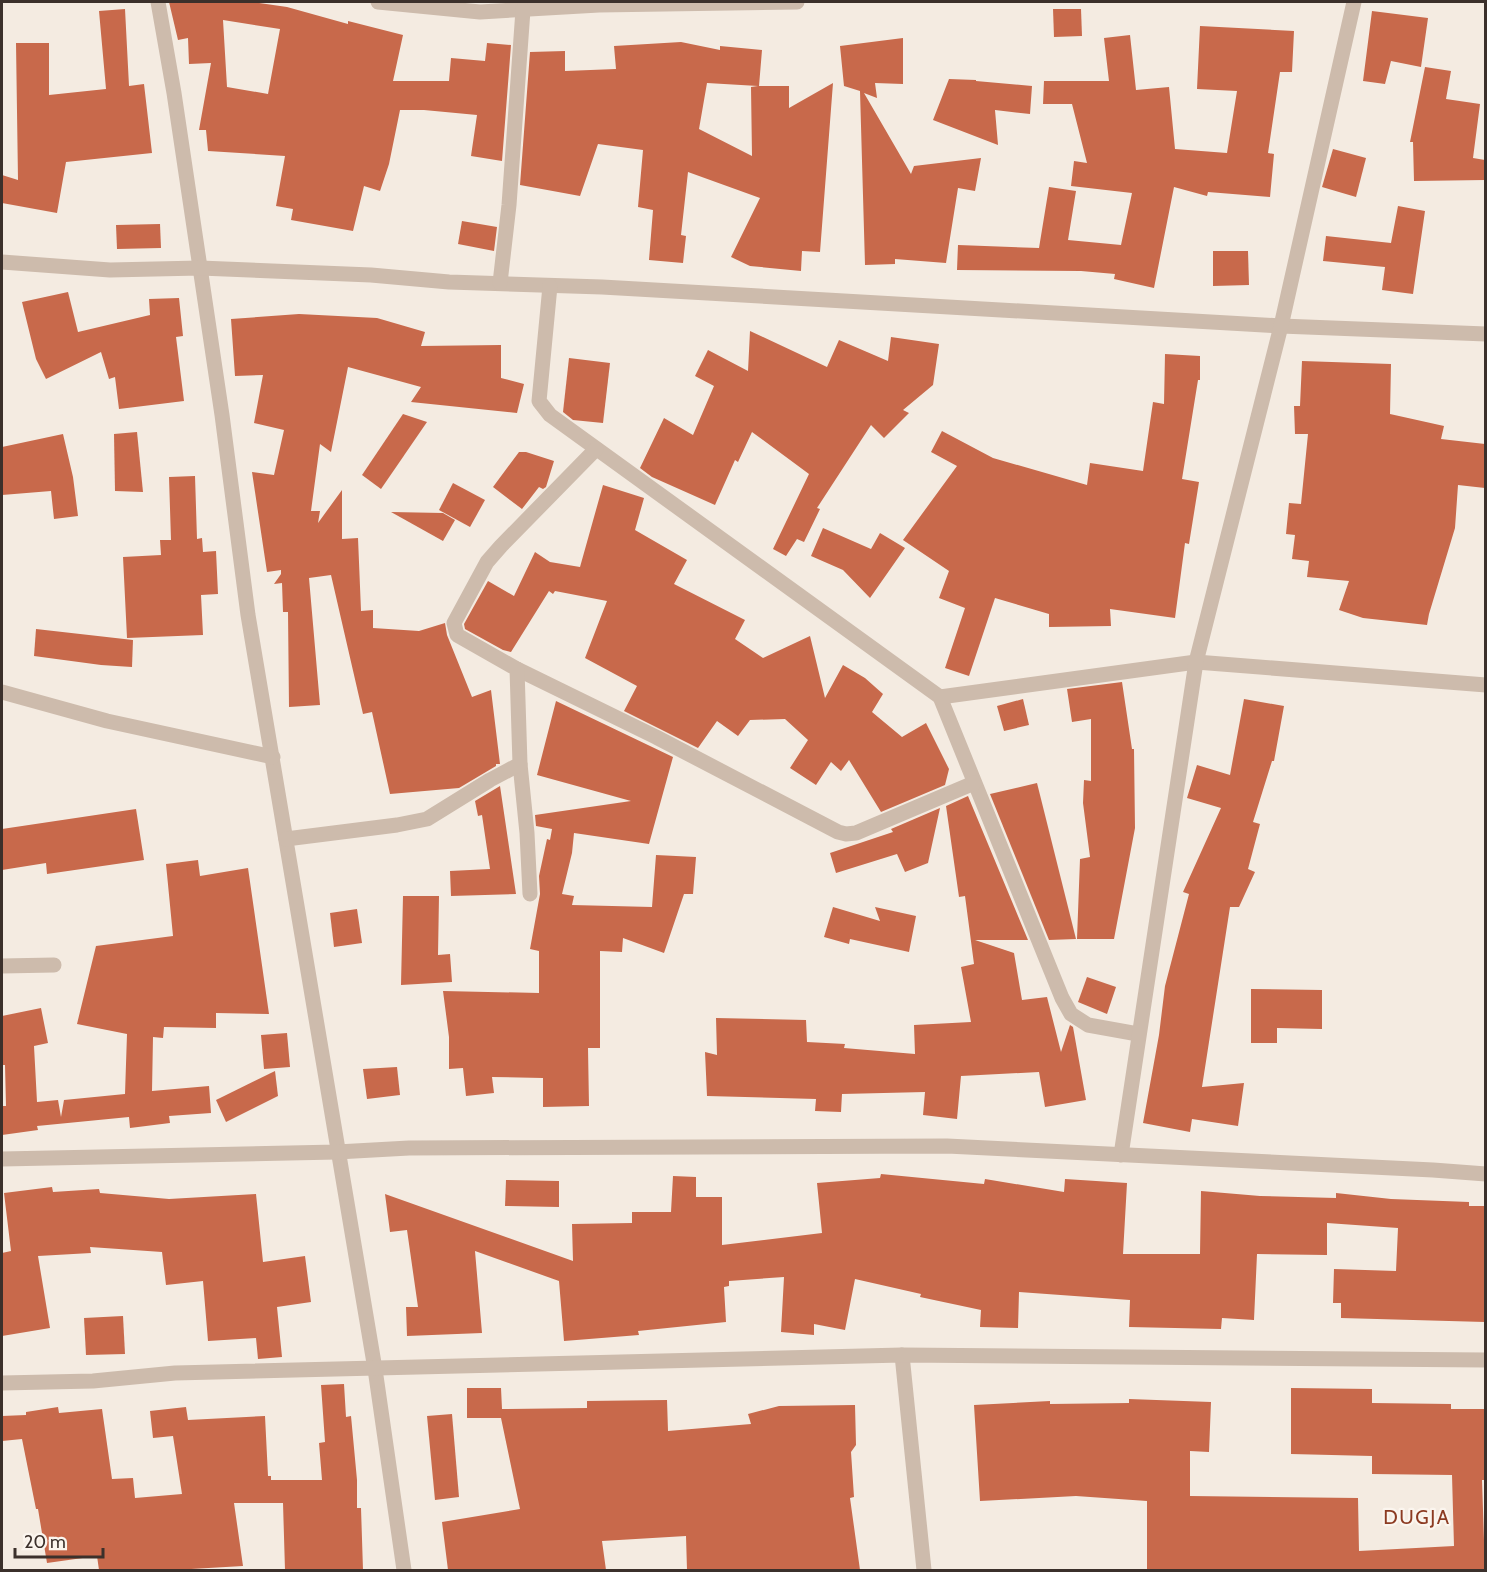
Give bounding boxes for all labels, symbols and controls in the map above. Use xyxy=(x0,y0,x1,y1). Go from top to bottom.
district label: DUGJA xyxy=(1383,1505,1451,1529)
scale bar xyxy=(15,1521,104,1559)
text: 20 m xyxy=(24,1531,66,1553)

